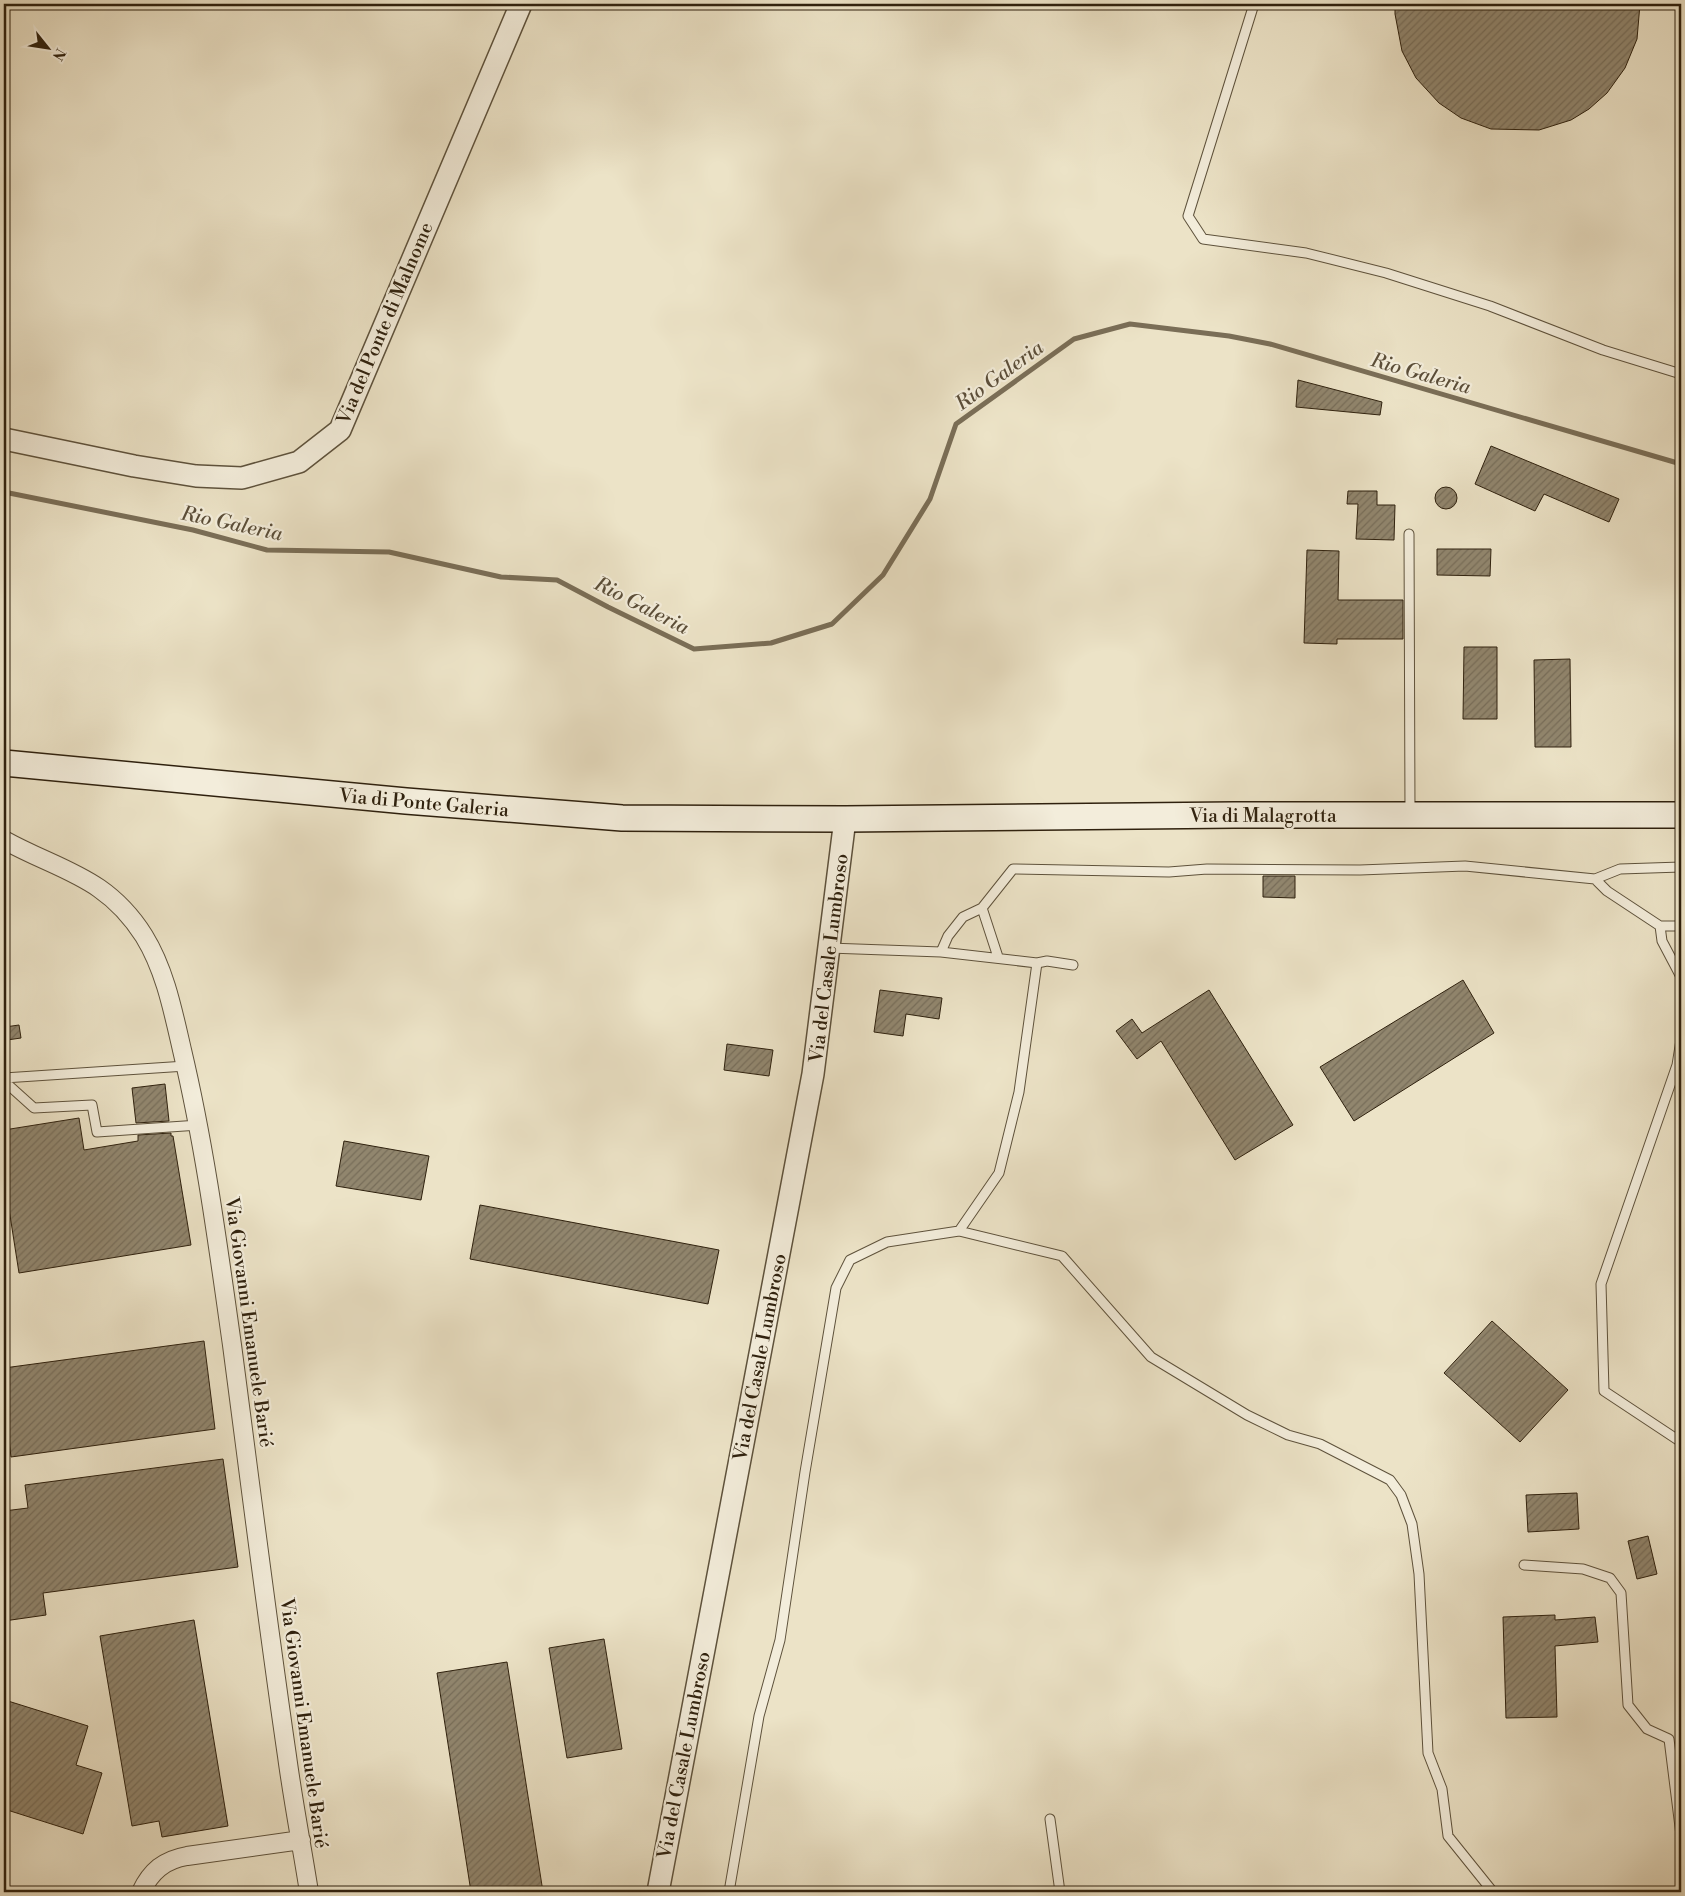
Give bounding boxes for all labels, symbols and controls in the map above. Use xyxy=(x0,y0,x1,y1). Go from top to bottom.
north arrow xyxy=(22,22,72,72)
text: N xyxy=(48,45,69,63)
street label: Via del Ponte di Malnome xyxy=(331,219,438,429)
water label: Rio Galeria xyxy=(950,335,1050,417)
water label: Rio Galeria xyxy=(1367,348,1474,401)
water label: Rio Galeria xyxy=(178,501,285,548)
water label: Rio Galeria xyxy=(589,571,694,641)
street label: Via di Ponte Galeria xyxy=(337,784,510,822)
street label: Via di Malagrotta xyxy=(1188,804,1337,828)
street label: Via del Casale Lumbroso xyxy=(804,852,854,1065)
street label: Via Giovanni Emanuele Barié xyxy=(219,1195,278,1449)
street label: Via del Casale Lumbroso xyxy=(728,1252,792,1464)
street label: Via Giovanni Emanuele Barié xyxy=(274,1596,333,1850)
street label: Via del Casale Lumbroso xyxy=(652,1650,716,1862)

